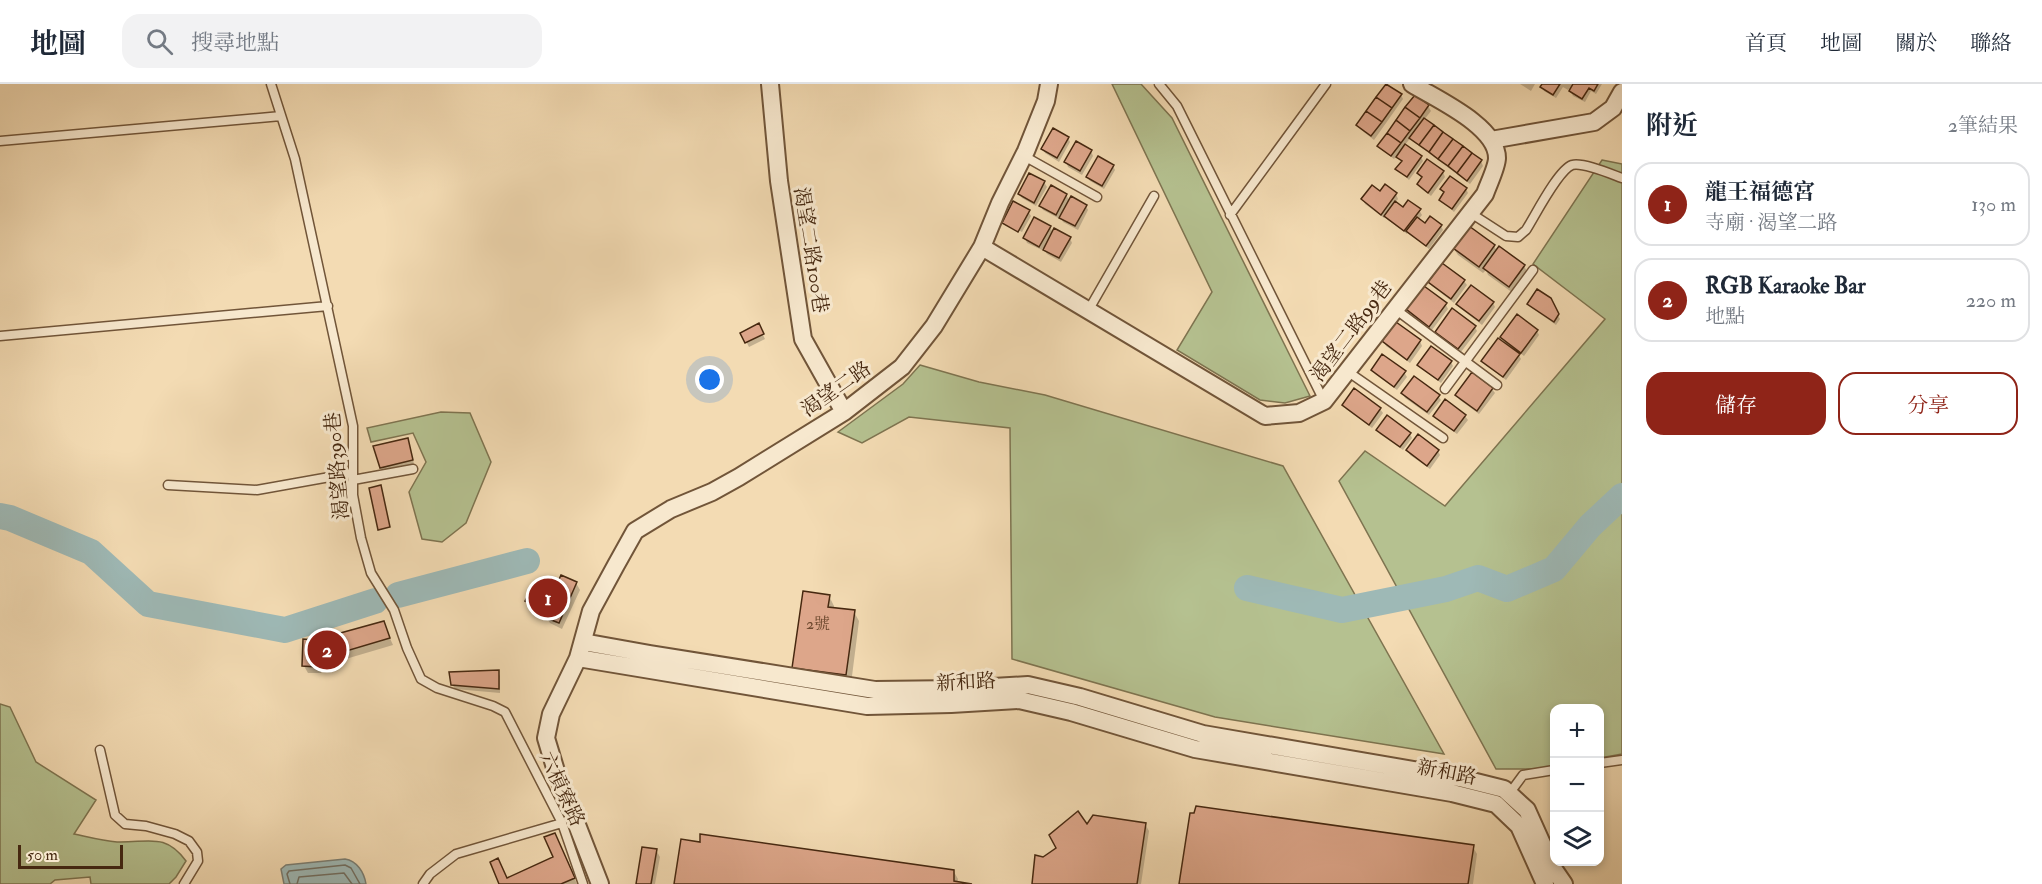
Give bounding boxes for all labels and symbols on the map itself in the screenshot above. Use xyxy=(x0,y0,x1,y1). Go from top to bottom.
street label: 渴望二路100巷 xyxy=(789,185,833,315)
street label: 渴望二路99巷 xyxy=(1305,275,1397,387)
street label: 渴望二路 xyxy=(796,356,876,422)
your location xyxy=(695,365,724,394)
street label: 渴望路390巷 xyxy=(320,411,354,521)
pin: 1 xyxy=(528,576,568,620)
house number: 2號 xyxy=(806,614,830,634)
pin: 2 xyxy=(308,628,346,672)
street label: 新和路 xyxy=(935,668,997,696)
street label: 六槓寮路 xyxy=(534,747,590,831)
street label: 新和路 xyxy=(1415,754,1479,790)
scale bar xyxy=(18,842,123,870)

